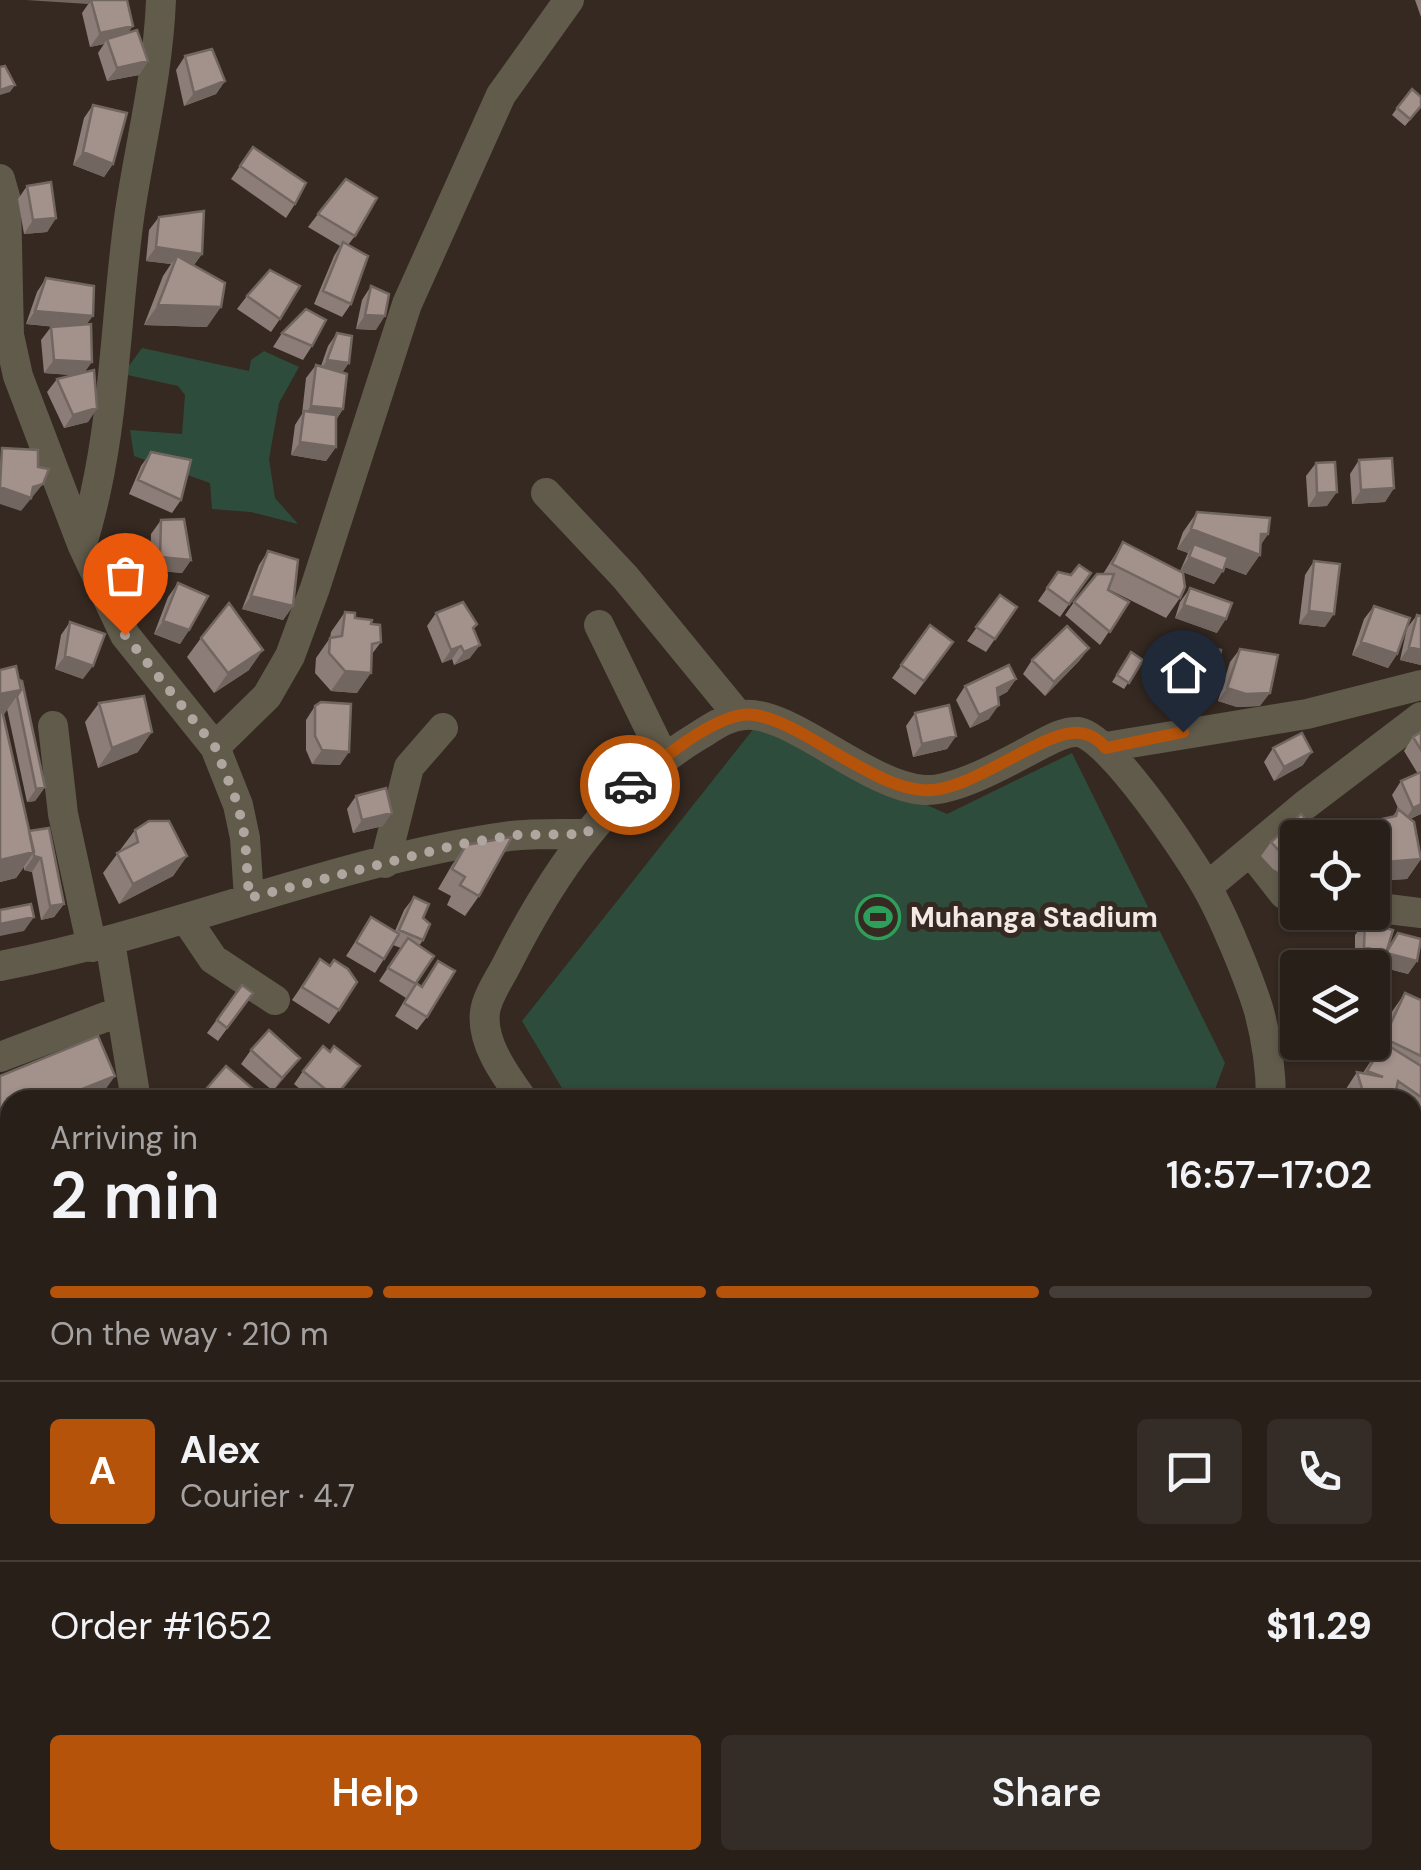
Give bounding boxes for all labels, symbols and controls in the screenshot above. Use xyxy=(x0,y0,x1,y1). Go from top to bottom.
pin xyxy=(83,533,168,636)
icon: bag xyxy=(98,548,153,603)
pin xyxy=(1141,630,1226,733)
icon: home xyxy=(1156,645,1211,700)
courier xyxy=(580,735,680,835)
icon: car xyxy=(603,758,658,813)
map controls xyxy=(1280,820,1390,1060)
button: locate xyxy=(1280,820,1390,930)
sports icon: Muhanga Stadium xyxy=(855,894,901,940)
place label: Muhanga Stadium xyxy=(910,899,1158,936)
button: layers xyxy=(1280,950,1390,1060)
text: Arriving in xyxy=(50,1117,198,1159)
text: 16:57–17:02 xyxy=(1166,1150,1372,1200)
text: 2 min xyxy=(50,1154,220,1238)
text: On the way · 210 m xyxy=(50,1313,329,1355)
button: chat xyxy=(1137,1419,1242,1524)
button: phone xyxy=(1267,1419,1372,1524)
text: Alex xyxy=(180,1425,260,1475)
text: A xyxy=(89,1446,116,1496)
text: Courier · 4.7 xyxy=(180,1475,355,1517)
text: Order #1652 xyxy=(50,1601,272,1651)
text: $11.29 xyxy=(1266,1601,1372,1651)
button: Help xyxy=(50,1735,701,1850)
button: Share xyxy=(721,1735,1372,1850)

